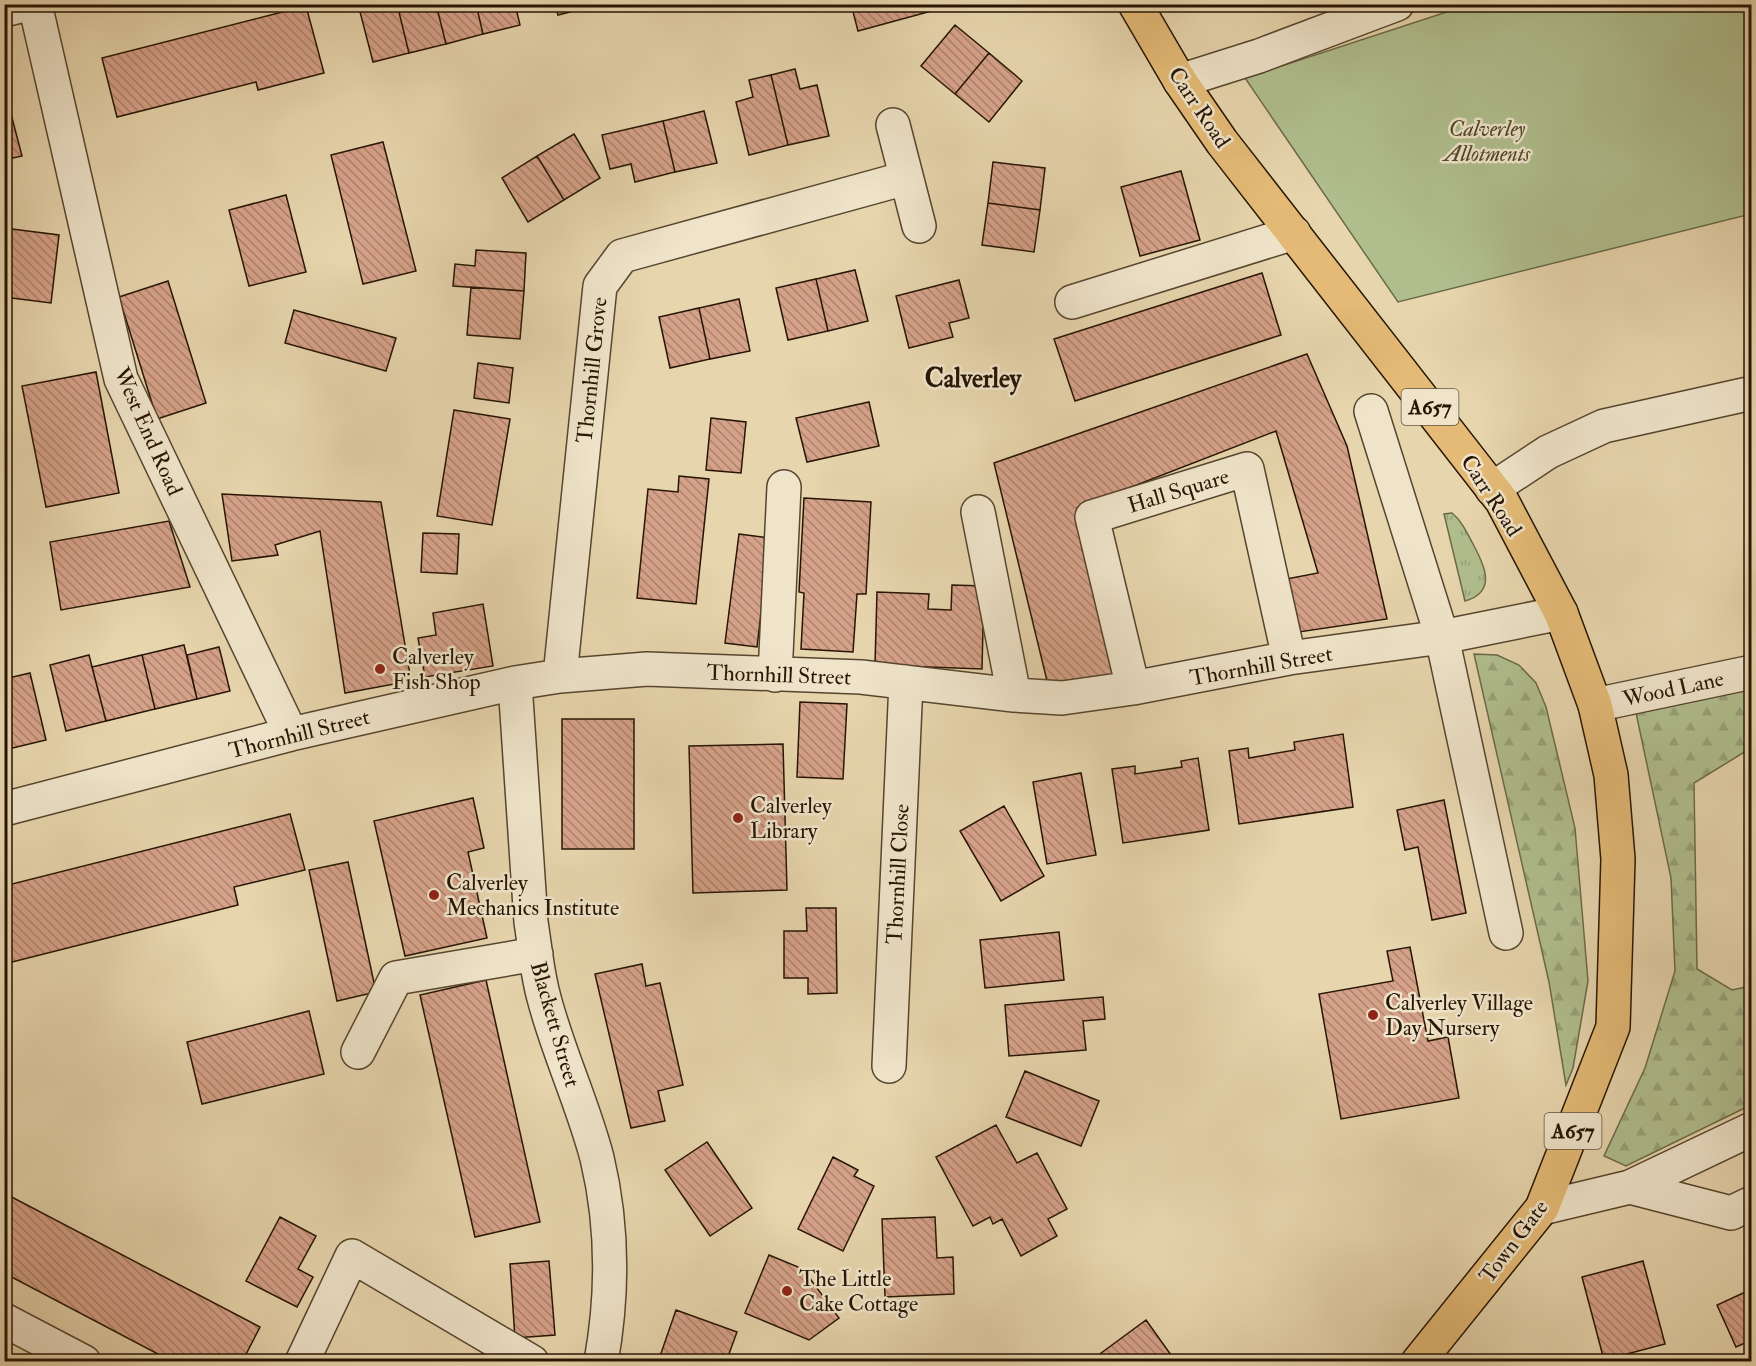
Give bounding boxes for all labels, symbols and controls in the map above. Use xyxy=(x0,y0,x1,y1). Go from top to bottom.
street label: Carr Road xyxy=(1162,62,1237,154)
park label: Calverley Allotments xyxy=(1442,115,1531,168)
street label: Thornhill Grove xyxy=(570,296,614,445)
street label: West End Road xyxy=(107,362,189,500)
district label: Calverley xyxy=(925,363,1023,396)
road number: A657 xyxy=(1402,389,1458,425)
street label: Carr Road xyxy=(1454,449,1528,542)
street label: Hall Square xyxy=(1124,462,1232,520)
street label: Thornhill Street xyxy=(1188,640,1335,692)
place label: Calverley Fish Shop xyxy=(392,643,481,697)
street label: Thornhill Street xyxy=(706,658,852,692)
marker: Calverley Fish Shop xyxy=(373,662,387,676)
street label: Wood Lane xyxy=(1619,665,1726,714)
street label: Thornhill Street xyxy=(226,703,373,765)
place label: Calverley Library xyxy=(750,792,832,845)
street label: Thornhill Close xyxy=(880,803,916,945)
marker: Calverley Library xyxy=(731,811,745,825)
place label: Calverley Mechanics Institute xyxy=(446,869,619,922)
marker: Calverley Mechanics Institute xyxy=(427,888,441,902)
street label: Blackett Street xyxy=(524,958,586,1090)
place label: Calverley Village Day Nursery xyxy=(1385,989,1533,1042)
marker: Calverley Village Day Nursery xyxy=(1366,1008,1380,1022)
road number: A657 xyxy=(1544,1113,1602,1149)
street label: Town Gate xyxy=(1473,1194,1554,1289)
place label: The Little Cake Cottage xyxy=(799,1265,918,1318)
marker: The Little Cake Cottage xyxy=(780,1284,794,1298)

